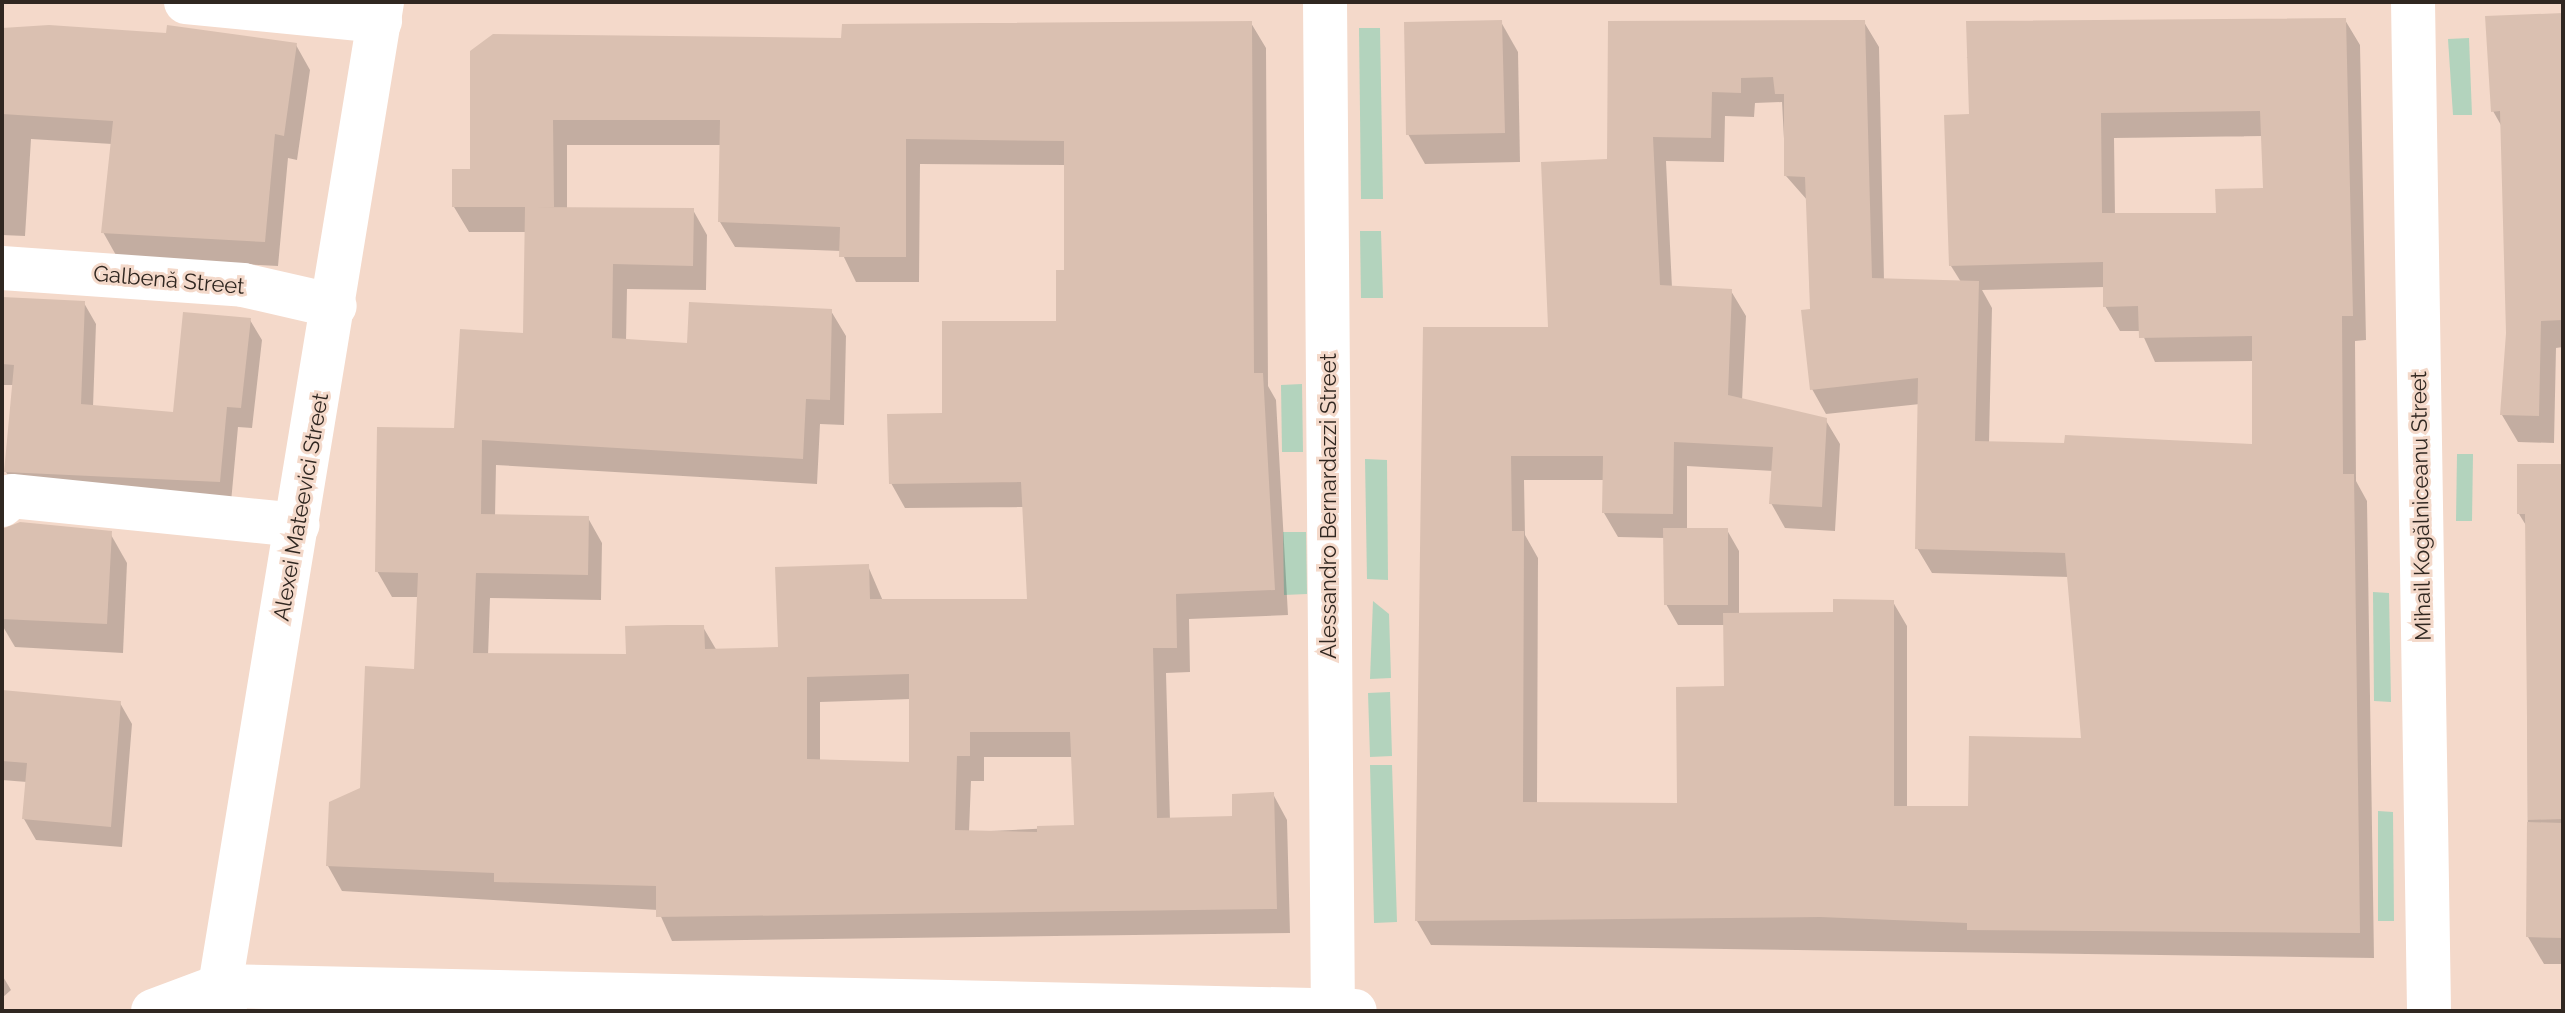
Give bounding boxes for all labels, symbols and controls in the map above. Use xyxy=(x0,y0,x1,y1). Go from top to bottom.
street label: Galbenă Street xyxy=(92,260,246,300)
street label: Alessandro Bernardazzi Street xyxy=(1316,353,1342,659)
street label: Mihail Kogălniceanu Street xyxy=(2405,371,2437,641)
street label: Alexei Mateevici Street xyxy=(268,391,334,623)

